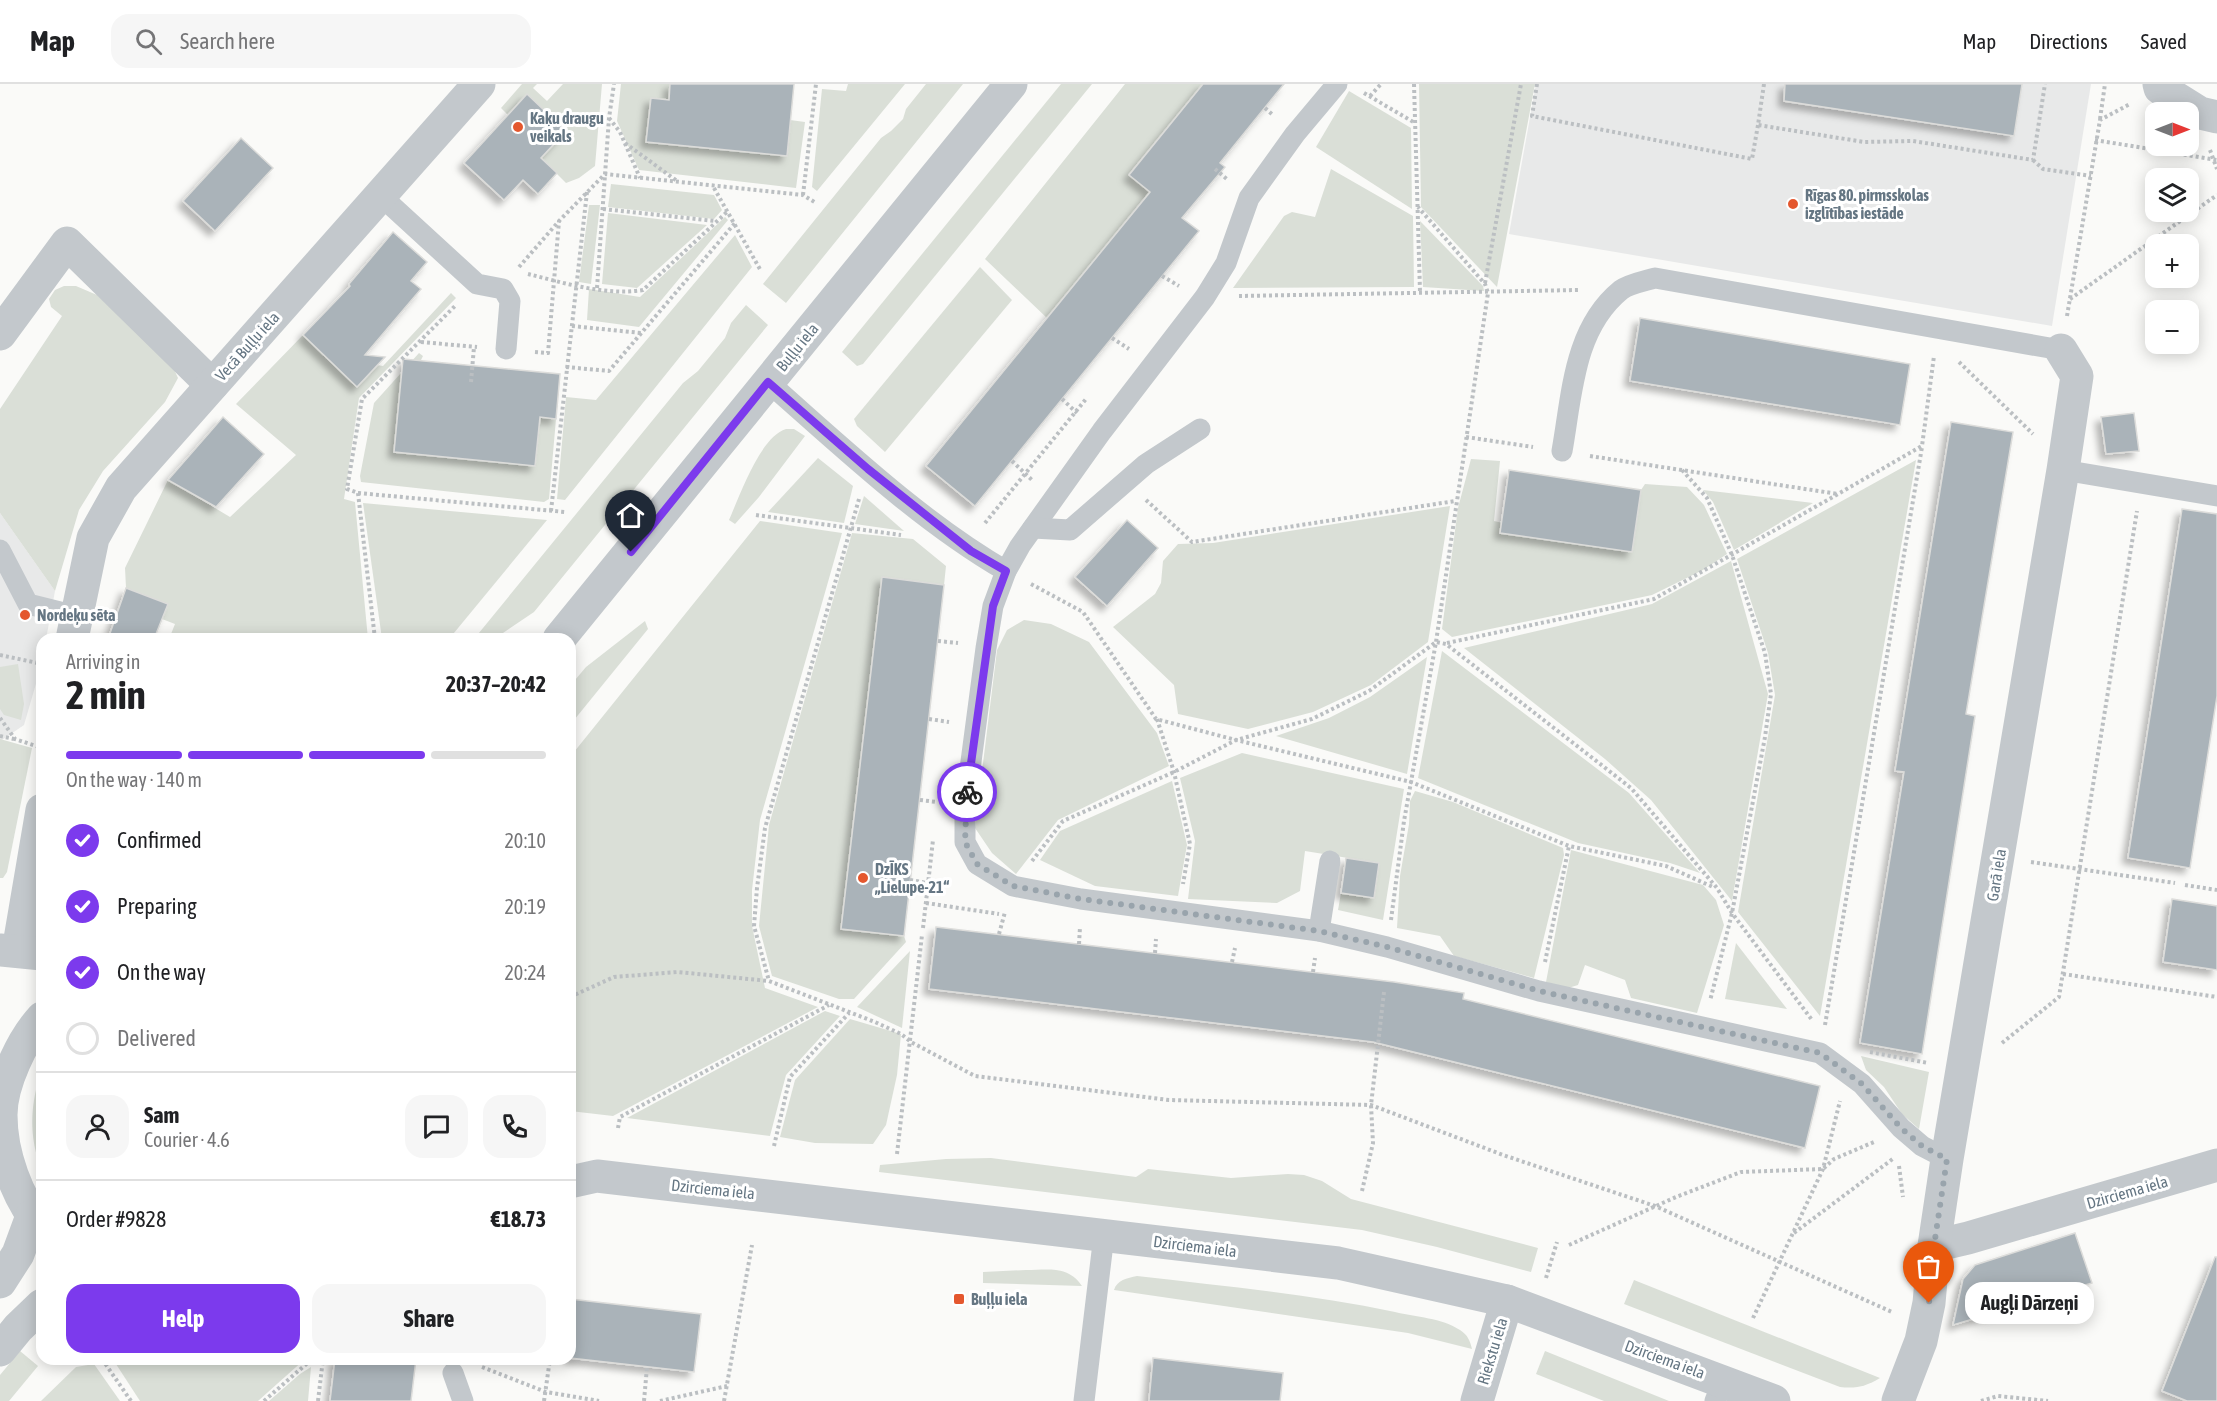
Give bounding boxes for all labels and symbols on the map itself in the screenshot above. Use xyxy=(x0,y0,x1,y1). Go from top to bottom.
north arrow xyxy=(2145,102,2199,156)
place label: Kaķu draugu veikals xyxy=(530,109,604,145)
marker: Kaķu draugu veikals xyxy=(511,120,525,134)
place label: Rīgas 80. pirmsskolas izglītības iestāde xyxy=(1805,186,1929,222)
marker: Rīgas 80. pirmsskolas izglītības iestāde xyxy=(1786,197,1800,211)
street label: Vecā Buļļu iela xyxy=(211,308,283,385)
street label: Buļļu iela xyxy=(772,319,823,375)
pin xyxy=(605,490,656,552)
place label: Nordeķu sēta xyxy=(37,606,115,625)
marker: Nordeķu sēta xyxy=(18,608,32,622)
courier xyxy=(937,762,997,822)
street label: Garā iela xyxy=(1983,848,2009,902)
place label: DzĪKS „Lielupe-21“ xyxy=(874,860,950,896)
marker: DzĪKS „Lielupe-21“ xyxy=(856,871,870,885)
street label: Dzirciema iela xyxy=(2084,1172,2170,1212)
street label: Dzirciema iela xyxy=(670,1176,756,1202)
street label: Dzirciema iela xyxy=(1152,1232,1238,1260)
pin xyxy=(1903,1241,1954,1303)
callout: Augļi Dārzeņi xyxy=(1965,1282,2094,1324)
place label: Buļļu iela xyxy=(971,1290,1027,1309)
marker: Buļļu iela xyxy=(952,1292,966,1306)
street label: Riekstu iela xyxy=(1473,1315,1511,1387)
street label: Dzirciema iela xyxy=(1623,1336,1707,1382)

